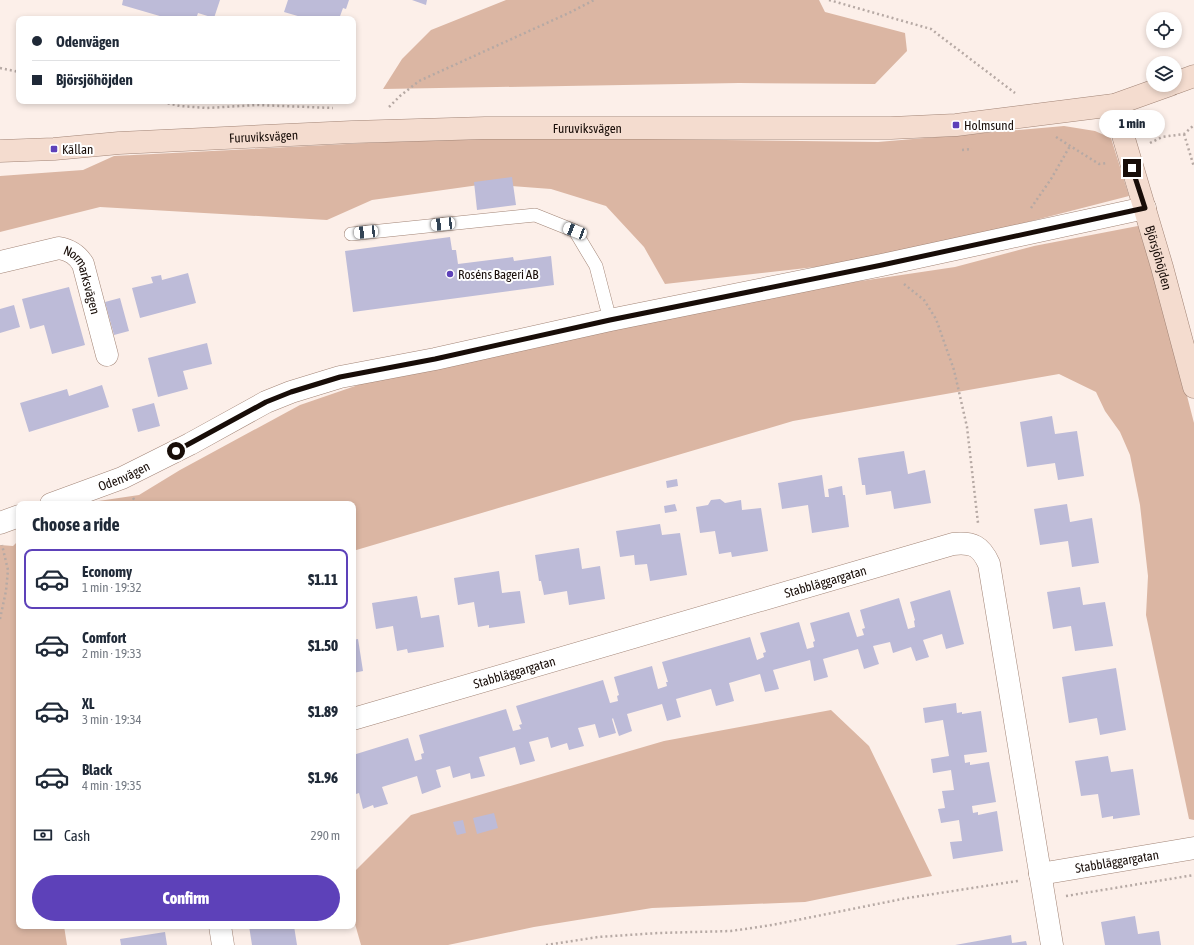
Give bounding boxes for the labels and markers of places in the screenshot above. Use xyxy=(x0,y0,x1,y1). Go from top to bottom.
place label: Holmsund xyxy=(964,118,1014,133)
marker: Holmsund xyxy=(951,120,961,130)
place label: Källan xyxy=(62,142,93,157)
marker: Källan xyxy=(49,144,59,154)
place label: Roséns Bageri AB xyxy=(458,267,539,282)
marker: Roséns Bageri AB xyxy=(445,269,455,279)

